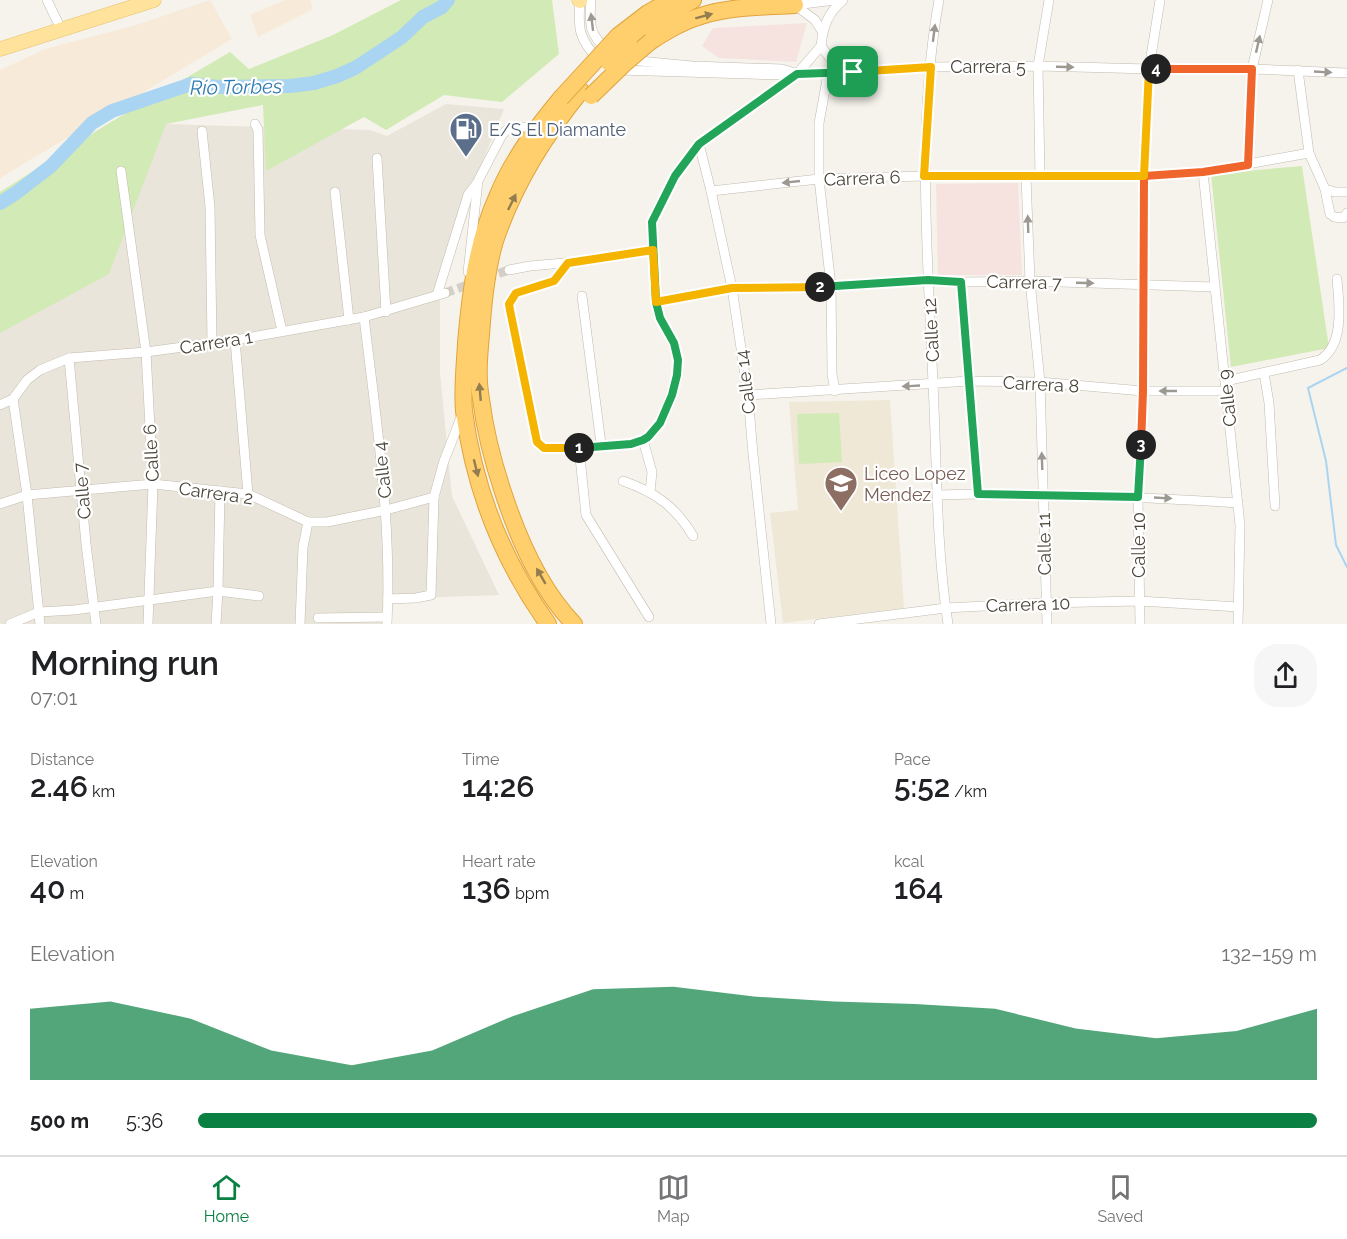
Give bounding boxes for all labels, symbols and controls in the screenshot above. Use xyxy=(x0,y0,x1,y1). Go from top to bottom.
one-way arrow xyxy=(695,11,713,20)
one-way arrow xyxy=(587,12,596,31)
one-way arrow xyxy=(929,24,939,43)
one-way arrow xyxy=(1254,34,1263,53)
pin xyxy=(827,46,878,97)
pin: 4 xyxy=(1141,54,1171,84)
icon: arrive xyxy=(836,55,869,88)
street label: Carrera 5 xyxy=(950,56,1026,77)
text: 4 xyxy=(1151,59,1161,78)
one-way arrow xyxy=(1056,62,1075,72)
one-way arrow xyxy=(1313,67,1332,76)
water label: Río Torbes xyxy=(190,74,283,100)
fuel station icon: E/S El Diamante xyxy=(448,111,484,158)
place label: E/S El Diamante xyxy=(489,119,626,140)
street label: Carrera 6 xyxy=(823,166,901,190)
one-way arrow xyxy=(781,177,800,187)
one-way arrow xyxy=(506,193,516,211)
one-way arrow xyxy=(1024,215,1033,234)
street label: Carrera 7 xyxy=(986,271,1062,293)
pin: 2 xyxy=(805,272,835,302)
text: 2 xyxy=(815,277,825,296)
one-way arrow xyxy=(1075,279,1094,288)
street label: Calle 12 xyxy=(919,297,943,363)
street label: Carrera 1 xyxy=(178,326,254,358)
street label: Calle 14 xyxy=(731,348,759,415)
street label: Calle 9 xyxy=(1214,368,1240,428)
street label: Carrera 8 xyxy=(1002,372,1080,396)
one-way arrow xyxy=(901,381,920,391)
one-way arrow xyxy=(475,383,485,402)
one-way arrow xyxy=(1159,386,1178,396)
street label: Calle 6 xyxy=(139,423,163,482)
pin: 3 xyxy=(1126,430,1156,460)
pin: 1 xyxy=(564,433,594,463)
text: 3 xyxy=(1137,435,1145,454)
text: 1 xyxy=(575,438,583,457)
street label: Calle 4 xyxy=(369,440,395,499)
one-way arrow xyxy=(1037,451,1047,470)
one-way arrow xyxy=(471,459,481,477)
street label: Calle 7 xyxy=(69,461,95,520)
place label: Liceo Lopez Mendez xyxy=(864,463,966,505)
school or university icon: Liceo Lopez Mendez xyxy=(823,465,859,512)
street label: Carrera 2 xyxy=(177,477,255,509)
one-way arrow xyxy=(1154,494,1173,503)
street label: Calle 11 xyxy=(1033,512,1055,575)
street label: Calle 10 xyxy=(1128,512,1149,578)
one-way arrow xyxy=(535,568,546,584)
street label: Carrera 10 xyxy=(985,592,1071,616)
text: Morning run xyxy=(30,644,219,683)
button: share xyxy=(1254,644,1317,707)
text: 07:01 xyxy=(30,686,77,710)
text: Distance xyxy=(30,750,94,769)
text: Time xyxy=(462,750,499,769)
text: Pace xyxy=(894,750,931,769)
text: 2.46 xyxy=(30,769,88,804)
text: 14:26 xyxy=(462,769,534,804)
text: 5:52 xyxy=(894,769,950,804)
text: km xyxy=(88,782,115,801)
text: /km xyxy=(950,782,987,801)
text: Elevation xyxy=(30,852,98,871)
text: Heart rate xyxy=(462,852,536,871)
text: kcal xyxy=(894,852,924,871)
text: 40 xyxy=(30,871,65,906)
text: 136 xyxy=(462,871,511,906)
text: 164 xyxy=(894,871,943,906)
text: m xyxy=(65,884,84,903)
text: bpm xyxy=(511,884,549,903)
text: Elevation xyxy=(30,942,115,966)
text: 132–159 m xyxy=(1221,942,1317,966)
text: 500 m xyxy=(30,1109,89,1133)
text: 5:36 xyxy=(126,1109,163,1133)
tab: Home xyxy=(204,1171,249,1226)
tab: Map xyxy=(657,1171,690,1226)
tab: Saved xyxy=(1097,1171,1143,1226)

